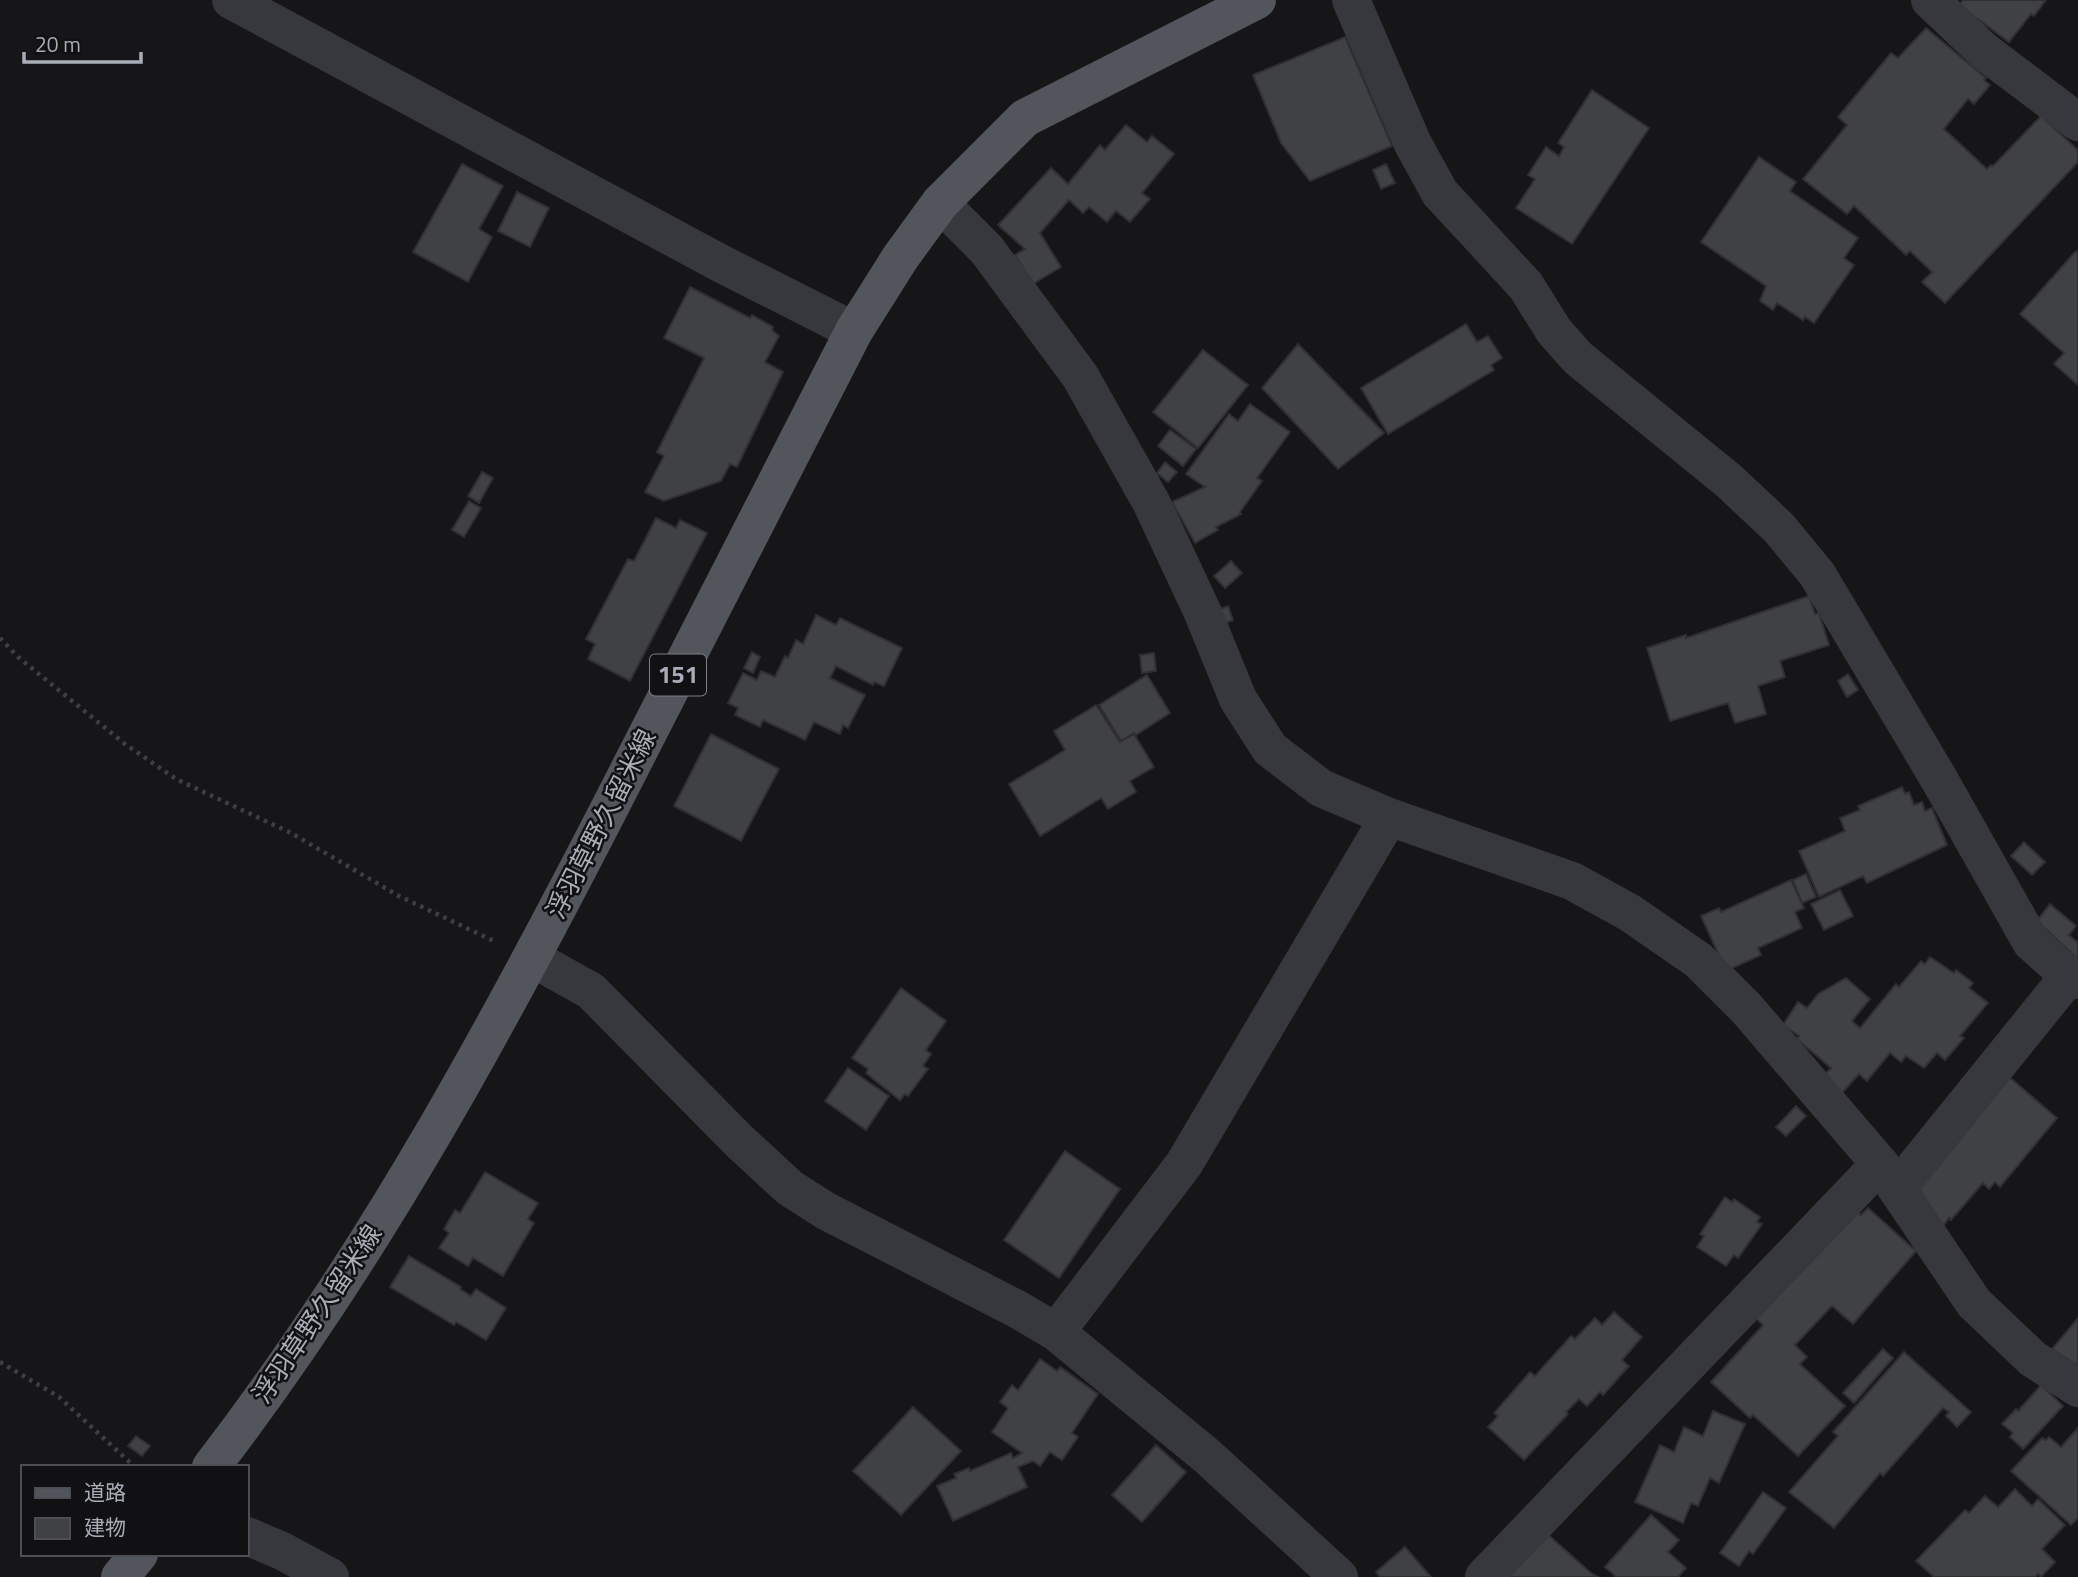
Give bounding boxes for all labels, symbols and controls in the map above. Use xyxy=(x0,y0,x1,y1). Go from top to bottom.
scale bar xyxy=(24,21,142,65)
text: 20 m xyxy=(35,28,81,60)
road number: 151 xyxy=(650,654,706,696)
street label: 浮羽草野久留米線 xyxy=(536,722,665,925)
street label: 浮羽草野久留米線 xyxy=(242,1217,391,1411)
legend xyxy=(21,1465,248,1556)
text: 道路 xyxy=(84,1476,126,1508)
text: 建物 xyxy=(84,1511,126,1543)

